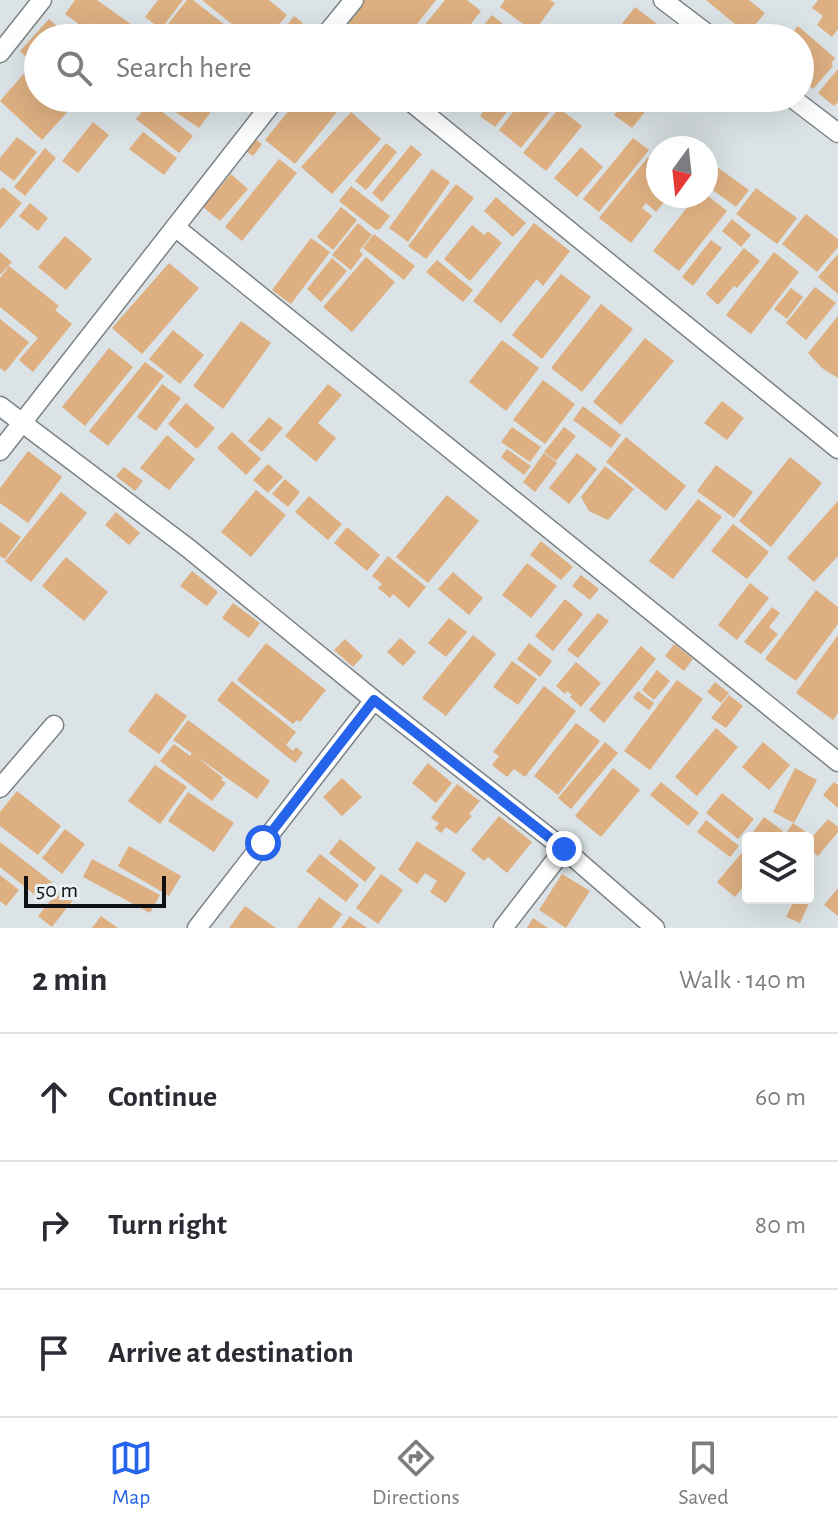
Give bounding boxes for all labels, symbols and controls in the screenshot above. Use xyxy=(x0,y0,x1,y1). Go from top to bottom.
search box xyxy=(24,24,814,112)
icon: search xyxy=(52,46,96,90)
text: Search here xyxy=(116,53,252,83)
north arrow xyxy=(646,136,718,208)
route start xyxy=(245,825,281,861)
route end xyxy=(546,831,582,867)
map controls xyxy=(742,832,814,904)
button: layers xyxy=(742,832,814,904)
scale bar xyxy=(24,872,166,908)
text: 50 m xyxy=(36,879,78,901)
text: 2 min xyxy=(32,963,107,997)
text: Walk · 140 m xyxy=(679,967,806,993)
icon: ahead xyxy=(32,1075,76,1119)
text: Continue xyxy=(108,1082,217,1112)
text: 60 m xyxy=(755,1084,806,1110)
icon: right xyxy=(32,1203,76,1247)
text: Turn right xyxy=(108,1210,227,1240)
text: 80 m xyxy=(755,1212,806,1238)
icon: arrive xyxy=(32,1331,76,1375)
text: Arrive at destination xyxy=(108,1338,354,1368)
tab: Map xyxy=(109,1436,153,1510)
tab: Directions xyxy=(372,1436,460,1510)
tab: Saved xyxy=(678,1436,729,1510)

